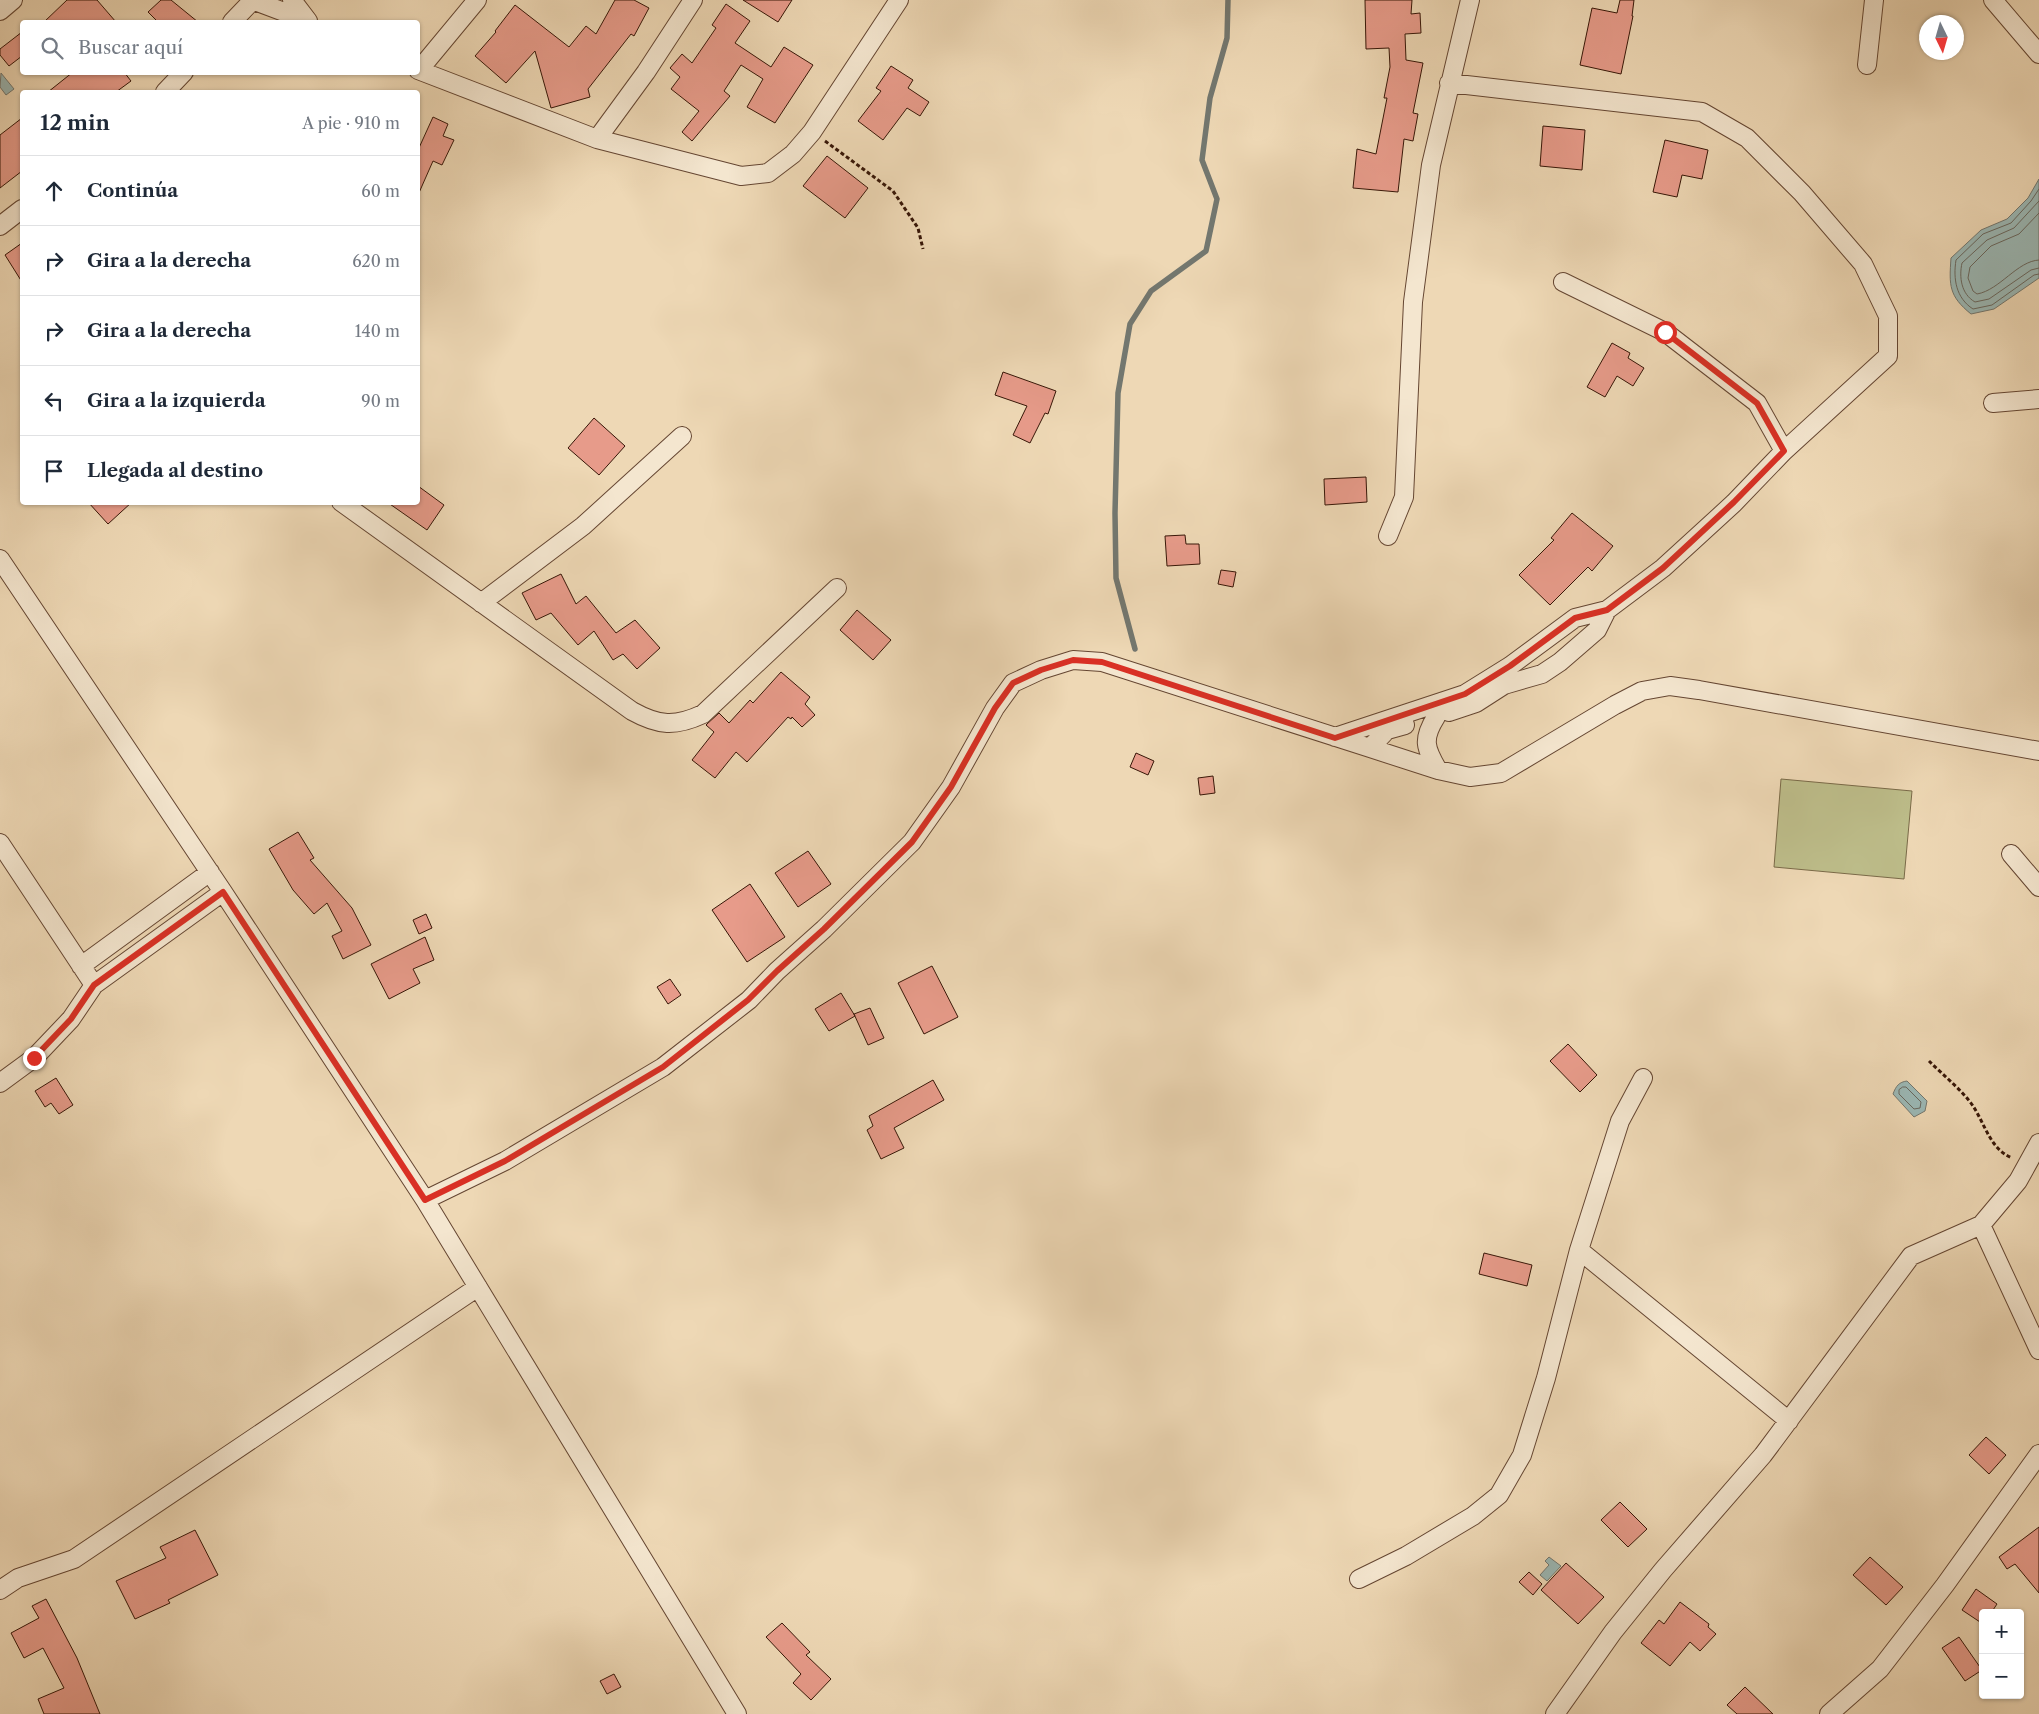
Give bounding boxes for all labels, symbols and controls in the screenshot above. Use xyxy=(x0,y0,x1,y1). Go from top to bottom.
north arrow xyxy=(1919,15,1964,60)
search box xyxy=(20,20,420,75)
icon: search xyxy=(38,34,66,62)
text: Buscar aquí xyxy=(78,36,183,59)
text: 12 min xyxy=(40,110,110,135)
text: A pie · 910 m xyxy=(302,113,400,133)
icon: ahead xyxy=(40,177,68,205)
text: Continúa xyxy=(87,179,178,202)
text: 60 m xyxy=(361,181,400,201)
icon: right xyxy=(40,247,68,275)
text: Gira a la derecha xyxy=(87,249,251,272)
text: 620 m xyxy=(352,251,400,271)
icon: right xyxy=(40,317,68,345)
text: Gira a la derecha xyxy=(87,319,251,342)
text: 140 m xyxy=(355,321,400,341)
route start xyxy=(1654,321,1677,344)
icon: left xyxy=(40,387,68,415)
text: Gira a la izquierda xyxy=(87,389,266,412)
text: 90 m xyxy=(361,391,400,411)
icon: arrive xyxy=(40,457,68,485)
text: Llegada al destino xyxy=(87,459,263,482)
route end xyxy=(23,1047,46,1070)
map controls xyxy=(1979,1609,2024,1699)
button: + xyxy=(1979,1609,2024,1654)
button: − xyxy=(1979,1654,2024,1699)

